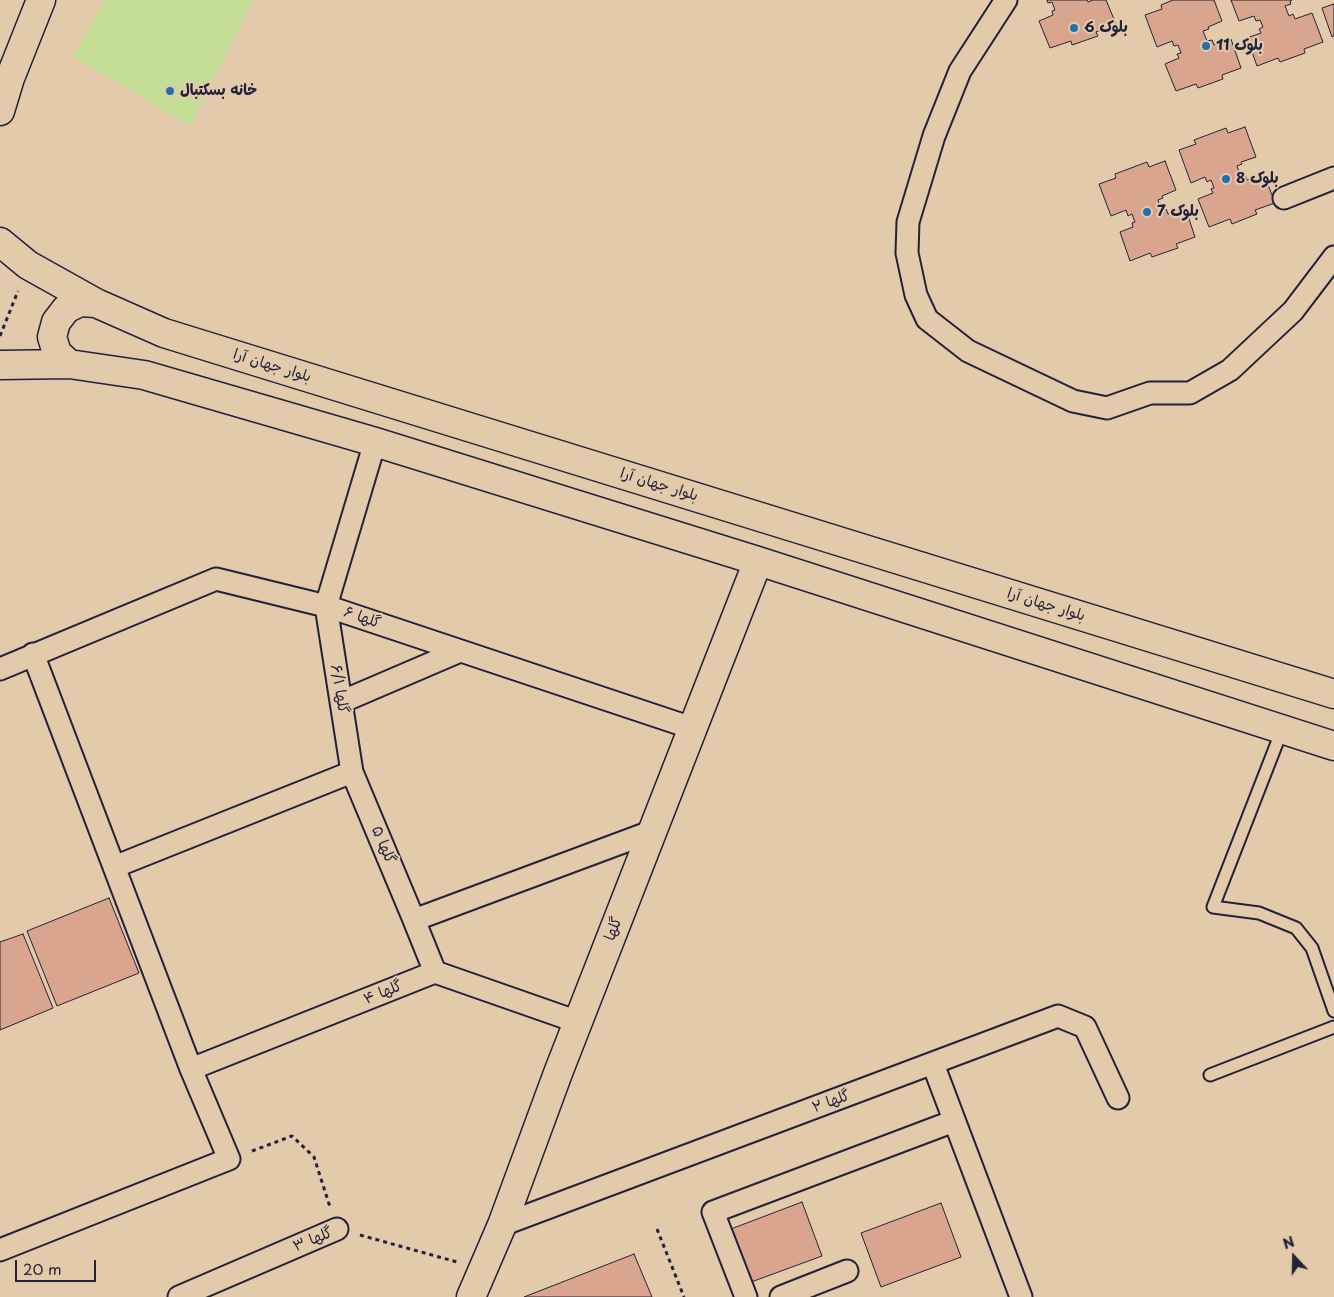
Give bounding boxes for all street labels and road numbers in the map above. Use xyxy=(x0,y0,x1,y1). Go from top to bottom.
street label: بلوار جهان آرا xyxy=(231,346,313,386)
street label: بلوار جهان آرا xyxy=(618,465,700,505)
street label: بلوار جهان آرا xyxy=(1005,585,1087,625)
street label: گلها ۶ xyxy=(341,603,383,633)
street label: گلها ۶/۱ xyxy=(326,663,352,715)
street label: گلها ۵ xyxy=(367,823,399,867)
street label: گلها xyxy=(601,915,627,943)
street label: گلها ۴ xyxy=(361,977,405,1009)
street label: گلها ۲ xyxy=(810,1087,852,1117)
street label: گلها ۳ xyxy=(291,1224,335,1256)

